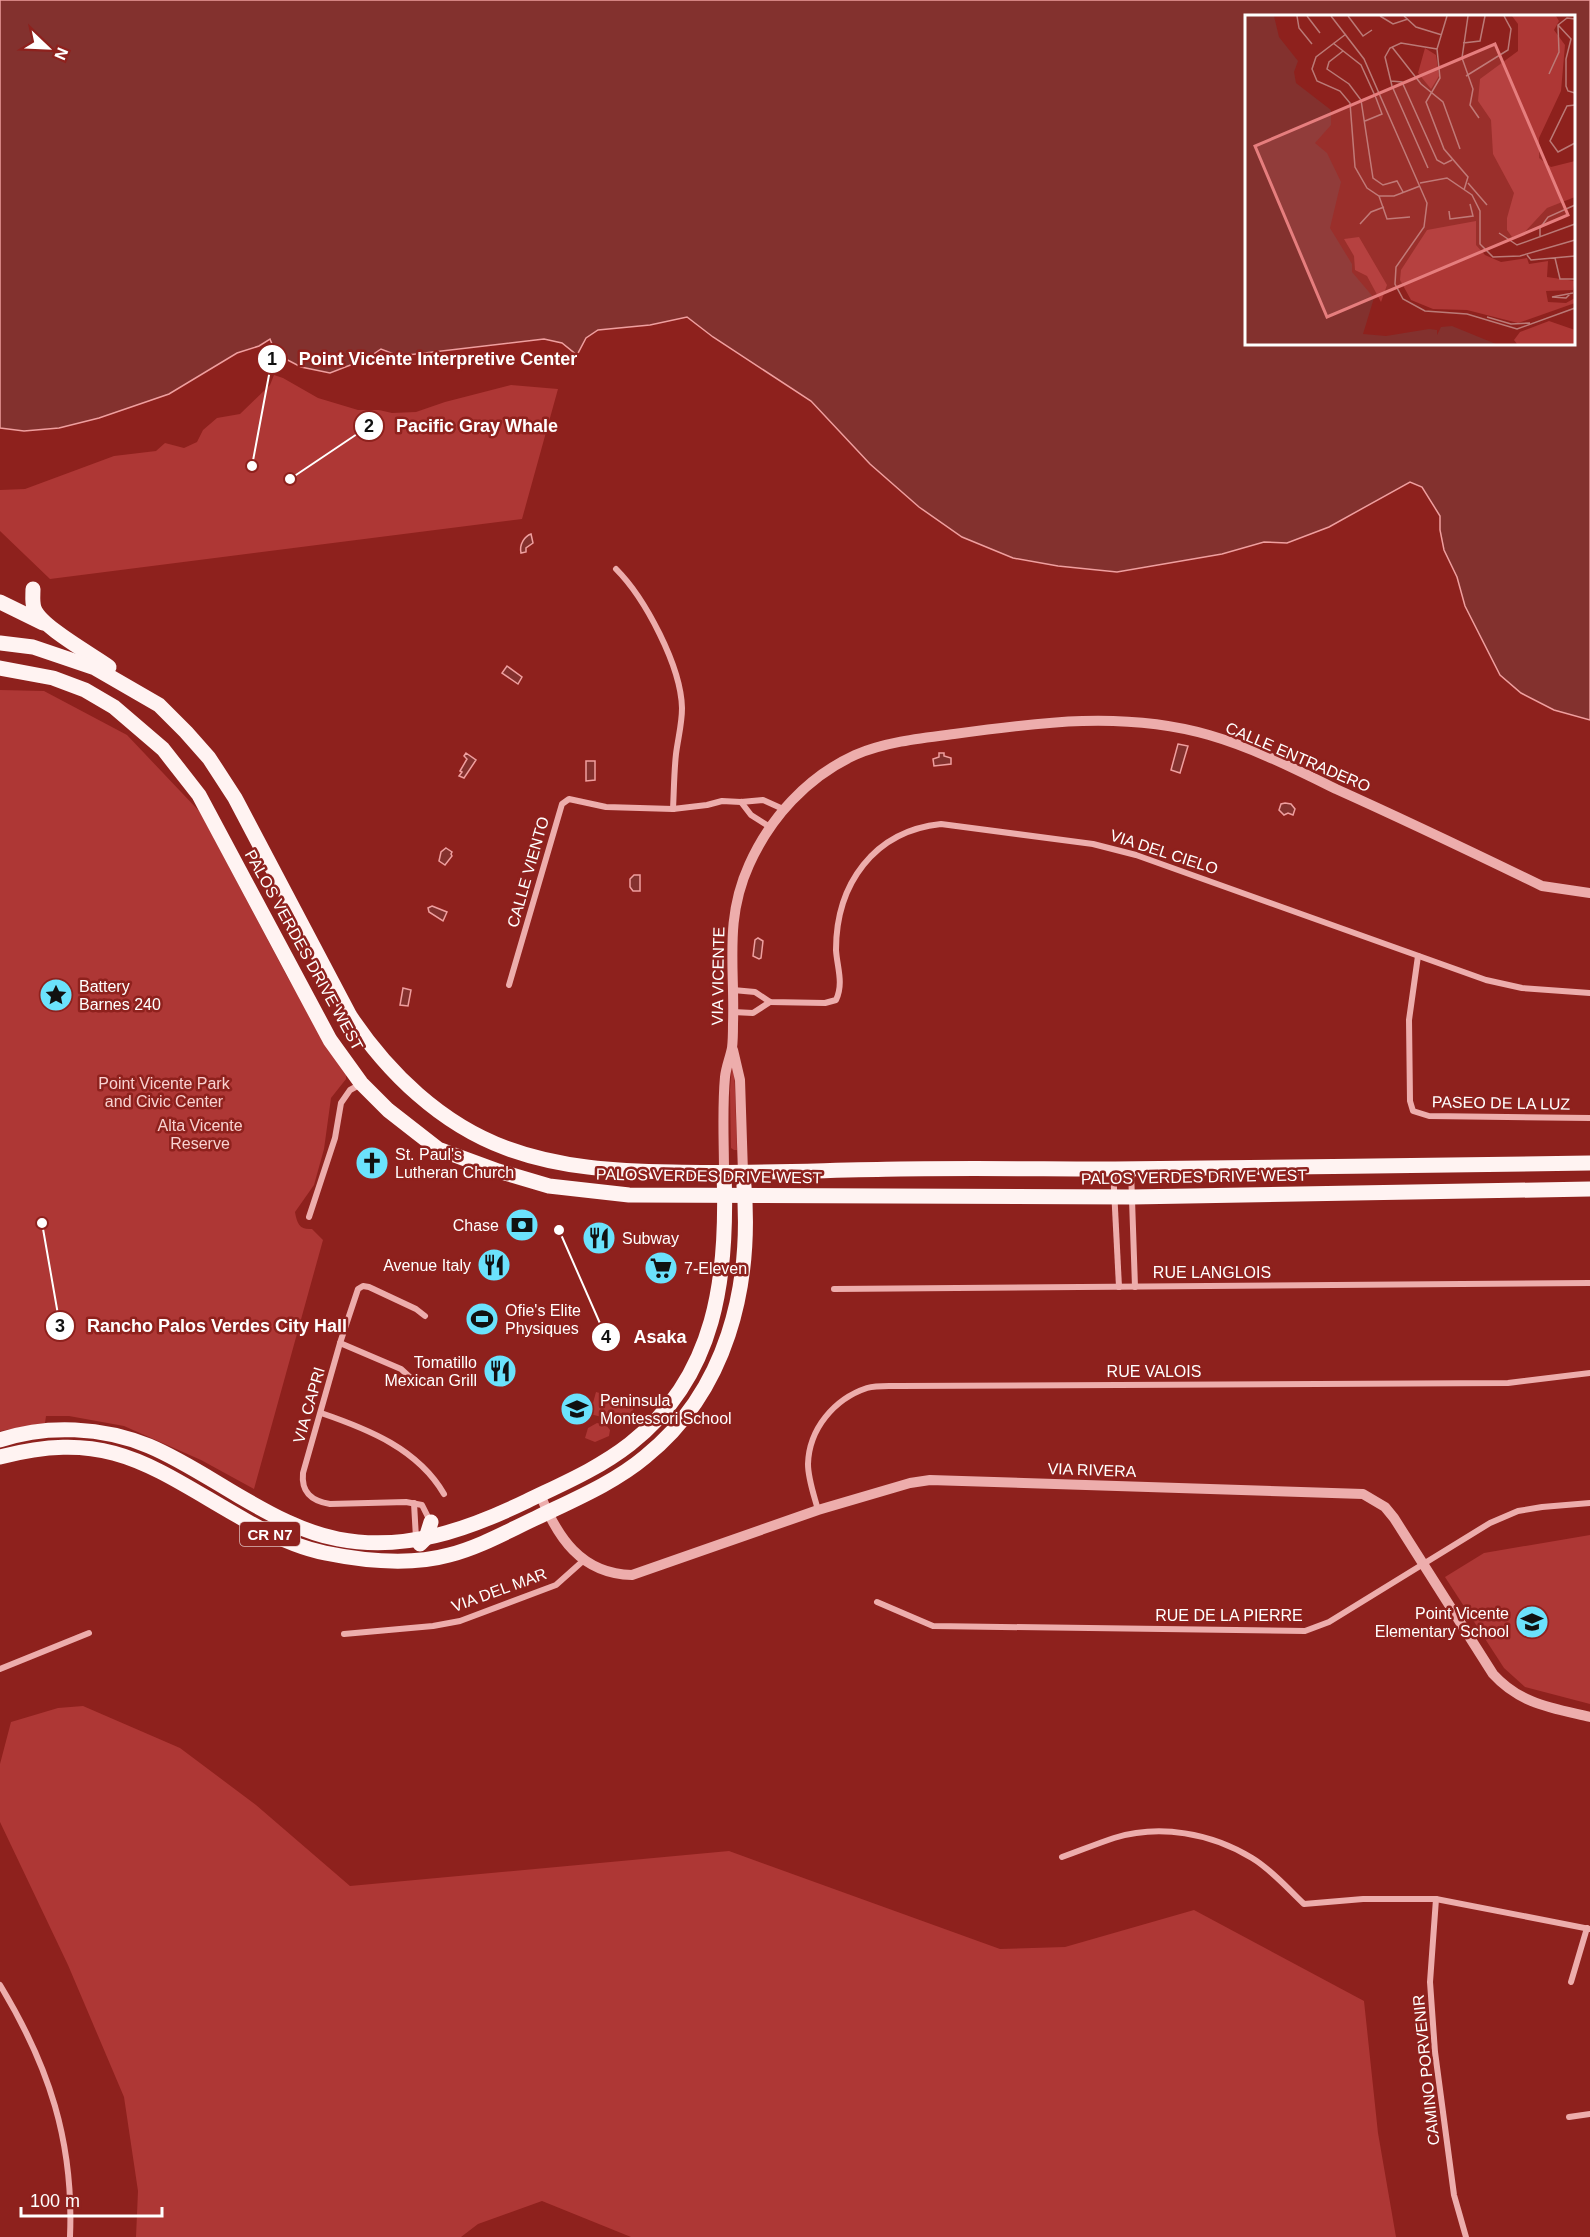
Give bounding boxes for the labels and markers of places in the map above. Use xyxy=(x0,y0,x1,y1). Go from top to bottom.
callout: Point Vicente Interpretive Center xyxy=(257,341,590,377)
callout: Pacific Gray Whale xyxy=(354,408,570,444)
place icon: Battery Barnes 240 xyxy=(38,977,74,1013)
place label: Battery Barnes 240 xyxy=(79,978,161,1013)
church icon: St. Paul's Lutheran Church xyxy=(354,1145,390,1181)
place label: St. Paul's Lutheran Church xyxy=(395,1146,514,1181)
bank icon: Chase xyxy=(504,1207,540,1243)
place label: Chase xyxy=(453,1217,499,1234)
restaurant icon: Subway xyxy=(581,1220,617,1256)
place label: Subway xyxy=(622,1230,679,1247)
restaurant icon: Avenue Italy xyxy=(476,1247,512,1283)
supermarket icon: 7-Eleven xyxy=(643,1250,679,1286)
place label: Avenue Italy xyxy=(383,1257,471,1274)
place label: 7-Eleven xyxy=(684,1260,747,1277)
sports icon: Ofie's Elite Physiques xyxy=(464,1301,500,1337)
place label: Ofie's Elite Physiques xyxy=(505,1302,581,1337)
callout: Rancho Palos Verdes City Hall xyxy=(45,1308,359,1344)
callout: Asaka xyxy=(591,1319,698,1355)
restaurant icon: Tomatillo Mexican Grill xyxy=(482,1353,518,1389)
place label: Tomatillo Mexican Grill xyxy=(385,1354,477,1389)
school or university icon: Peninsula Montessori School xyxy=(559,1391,595,1427)
place label: Peninsula Montessori School xyxy=(600,1392,732,1427)
school or university icon: Point Vicente Elementary School xyxy=(1514,1604,1550,1640)
place label: Point Vicente Elementary School xyxy=(1375,1605,1509,1640)

